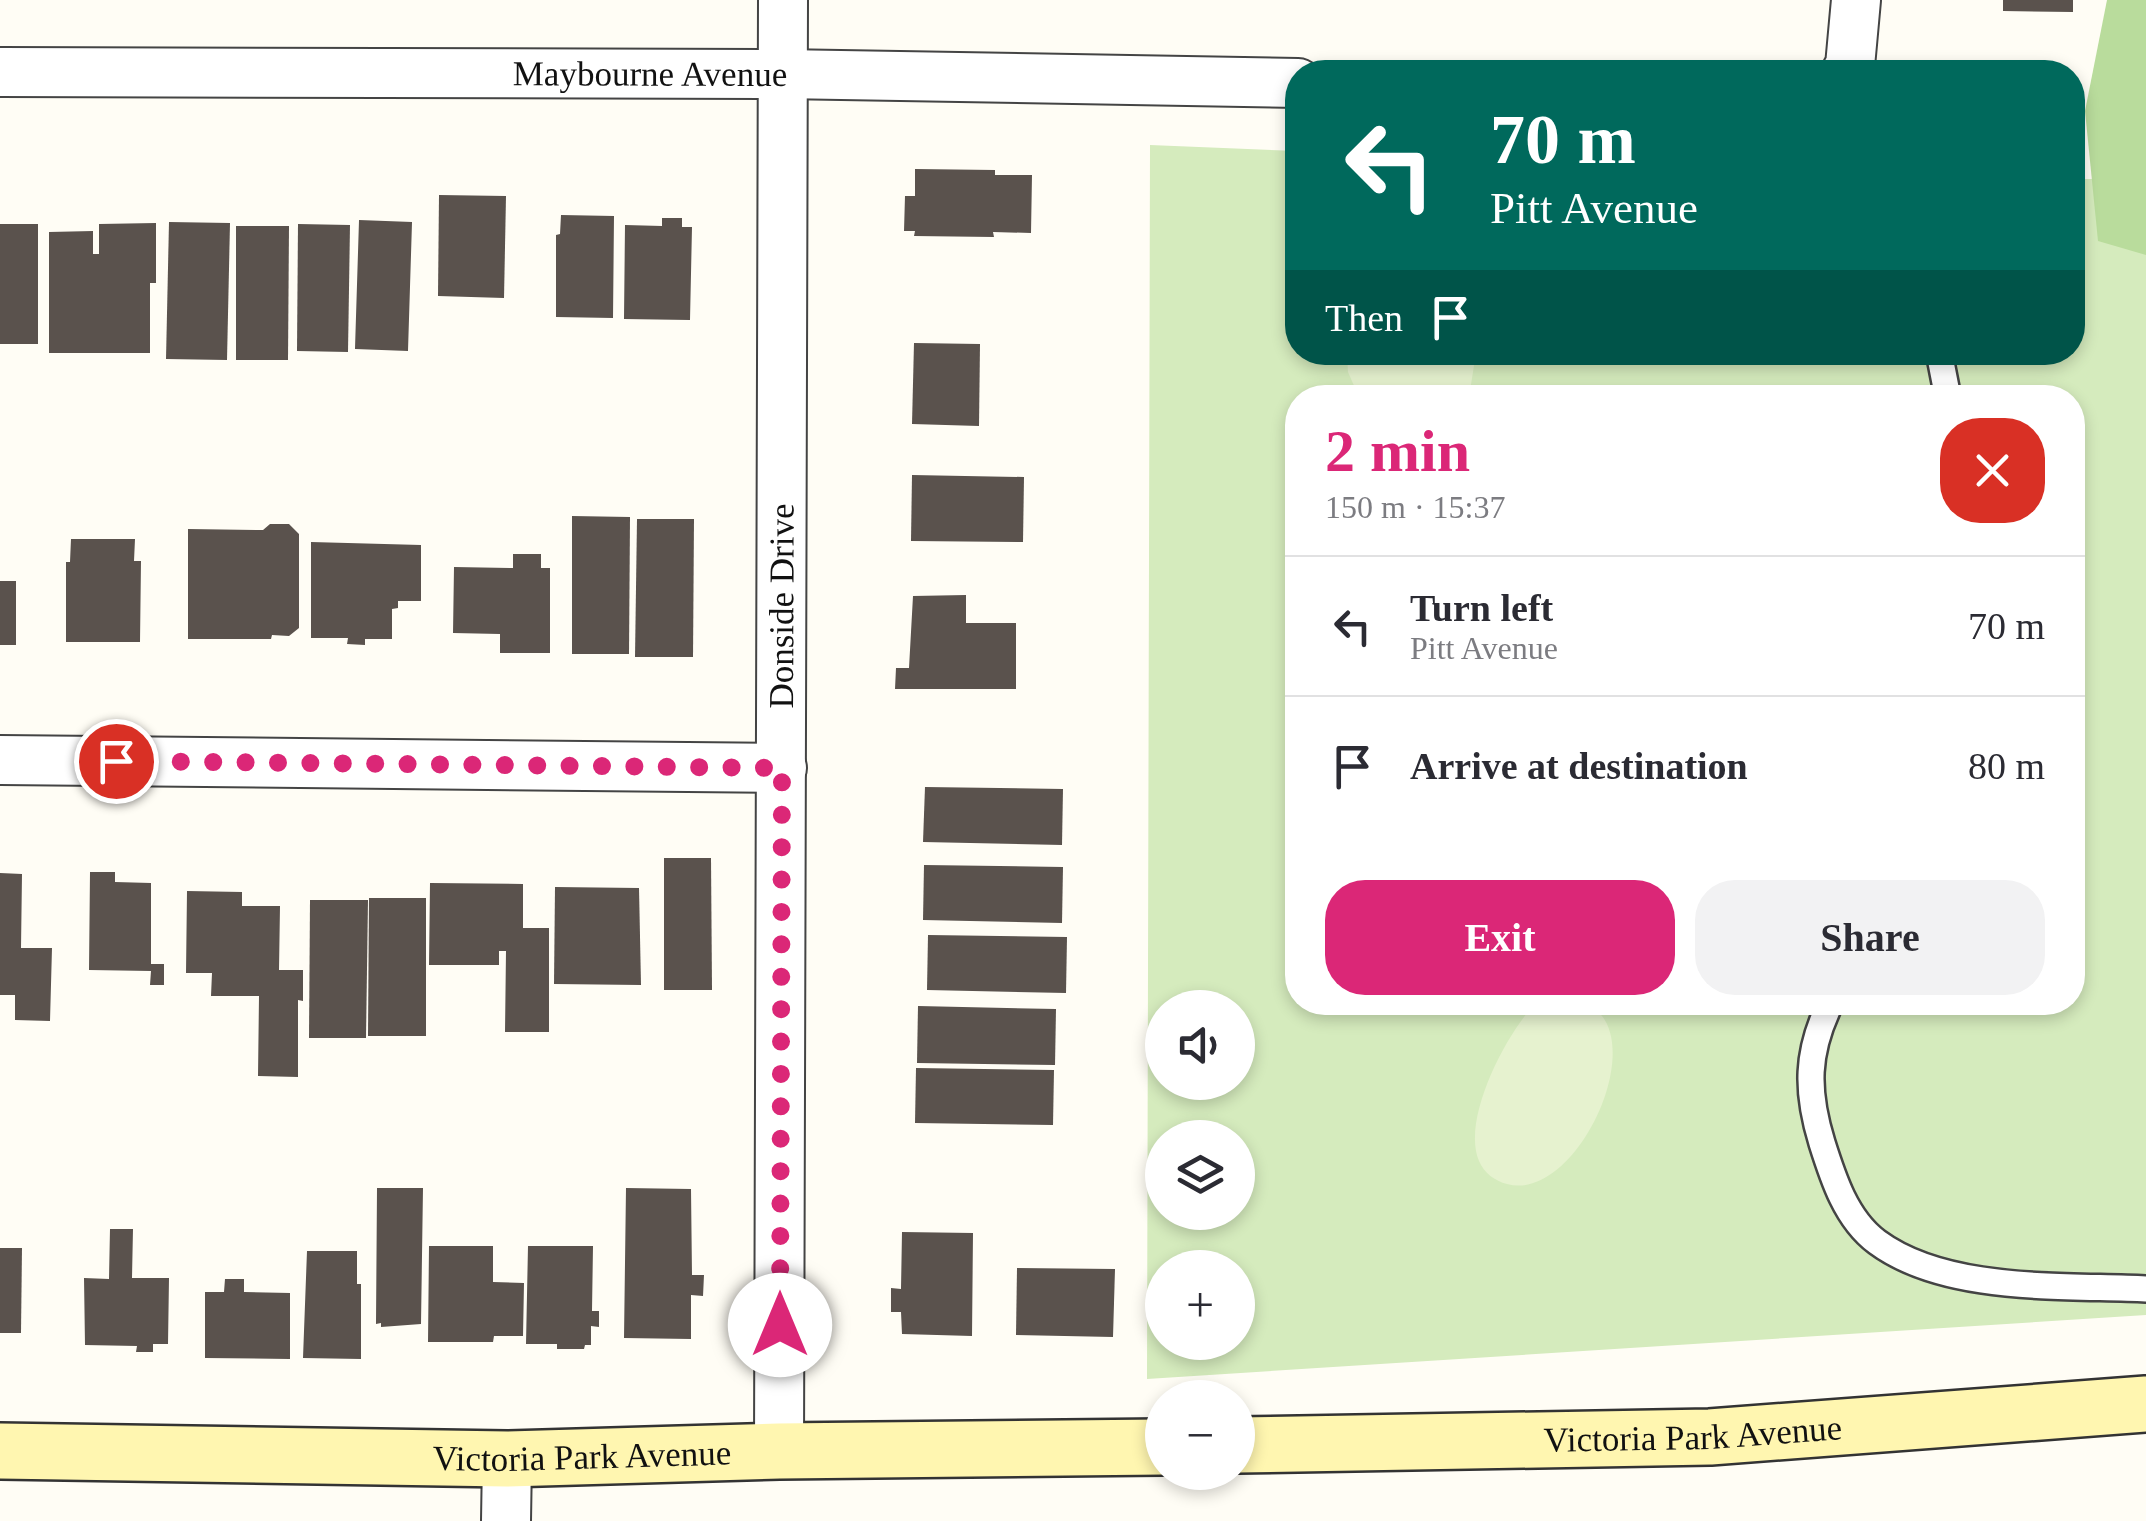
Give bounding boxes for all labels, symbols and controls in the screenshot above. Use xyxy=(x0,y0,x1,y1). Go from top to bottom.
street label: Maybourne Avenue xyxy=(513,54,787,94)
icon: left xyxy=(1325,100,1455,230)
text: 70 m xyxy=(1490,101,1636,178)
text: Pitt Avenue xyxy=(1490,183,1698,233)
icon: arrive xyxy=(1423,290,1478,345)
text: Then xyxy=(1325,297,1403,339)
text: 2 min xyxy=(1325,418,1470,484)
button: close xyxy=(1940,418,2045,523)
text: 150 m · 15:37 xyxy=(1325,489,1505,525)
street label: Donside Drive xyxy=(762,503,801,709)
text: Turn left xyxy=(1410,587,1553,629)
icon: left xyxy=(1325,599,1380,654)
text: 70 m xyxy=(1968,605,2045,647)
text: Pitt Avenue xyxy=(1410,630,1558,666)
pin xyxy=(74,719,159,804)
icon: arrive xyxy=(89,734,144,789)
icon: arrive xyxy=(1325,739,1380,794)
text: Arrive at destination xyxy=(1410,745,1748,787)
text: 80 m xyxy=(1968,745,2045,787)
button: Exit xyxy=(1325,880,1675,995)
button: Share xyxy=(1695,880,2045,995)
map controls xyxy=(1145,990,1255,1490)
button: sound xyxy=(1145,990,1255,1100)
button: layers xyxy=(1145,1120,1255,1230)
button: + xyxy=(1145,1250,1255,1360)
position arrow xyxy=(728,1273,832,1377)
button: − xyxy=(1145,1380,1255,1490)
street label: Victoria Park Avenue xyxy=(1543,1408,1843,1459)
street label: Victoria Park Avenue xyxy=(432,1433,732,1479)

